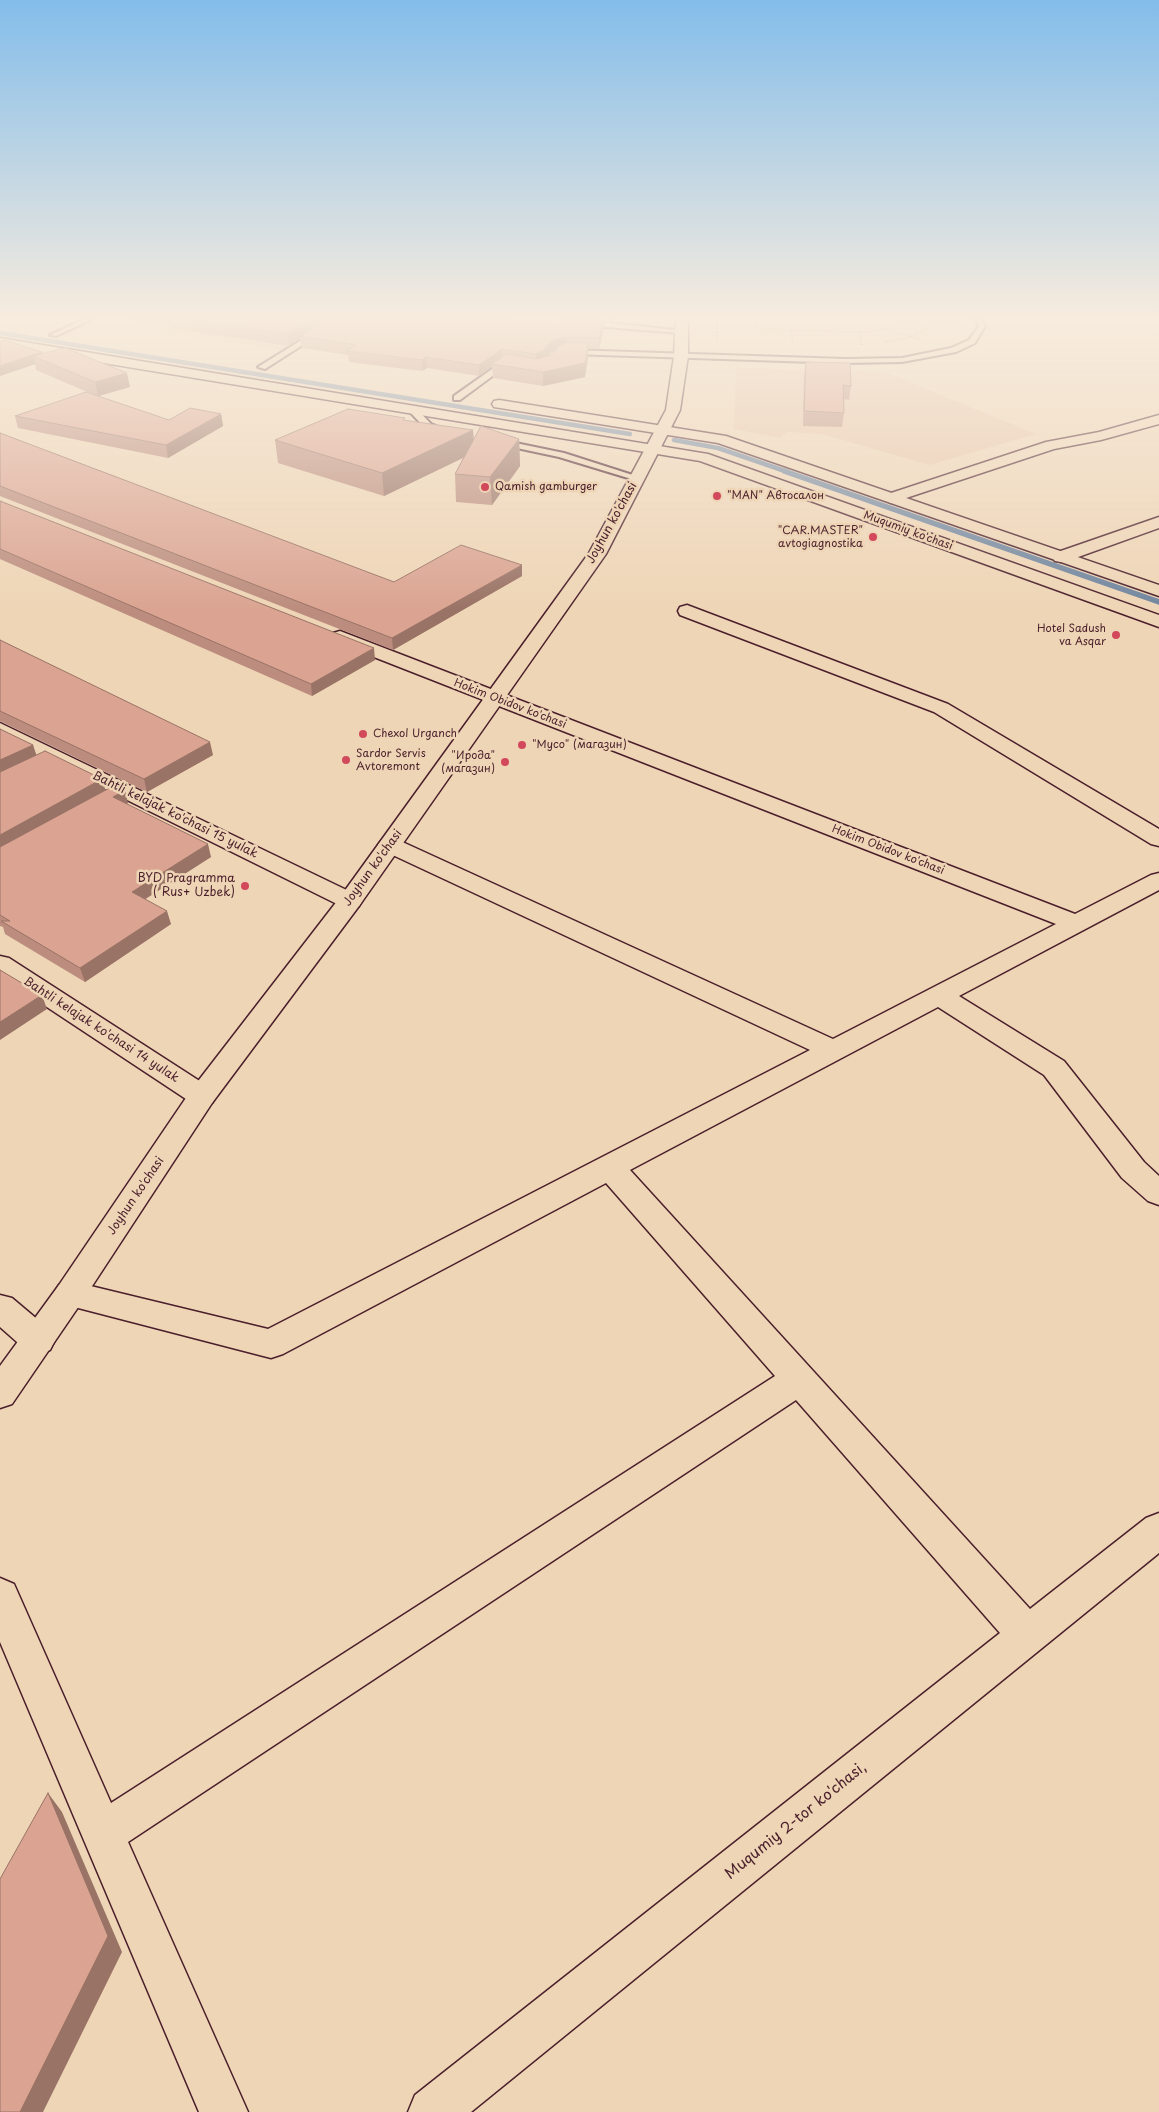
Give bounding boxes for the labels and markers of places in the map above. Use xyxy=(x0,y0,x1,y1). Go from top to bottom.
place label: Qamish gamburger xyxy=(495,480,597,494)
marker: Qamish gamburger xyxy=(479,481,491,493)
place label: "MAN" Автосалон xyxy=(727,489,824,503)
marker: "MAN" Автосалон xyxy=(711,490,723,502)
place label: "CAR.MASTER" avtogiagnostika xyxy=(778,524,863,550)
marker: "CAR.MASTER" avtogiagnostika xyxy=(867,531,879,543)
place label: Hotel Sadush va Asqar xyxy=(1037,622,1106,648)
marker: Hotel Sadush va Asqar xyxy=(1110,629,1122,641)
place label: Chexol Urganch xyxy=(373,727,457,741)
marker: Chexol Urganch xyxy=(357,728,369,740)
place label: "Мусо" (магазин) xyxy=(532,738,627,752)
marker: "Мусо" (магазин) xyxy=(516,739,528,751)
place label: Sardor Servis Avtoremont xyxy=(356,747,426,773)
place label: "Ирода" (магазин) xyxy=(441,749,495,775)
marker: Sardor Servis Avtoremont xyxy=(340,754,352,766)
marker: "Ирода" (магазин) xyxy=(499,756,511,768)
place label: BYD Pragramma ( Rus+ Uzbek) xyxy=(138,872,235,900)
marker: BYD Pragramma ( Rus+ Uzbek) xyxy=(239,880,251,892)

